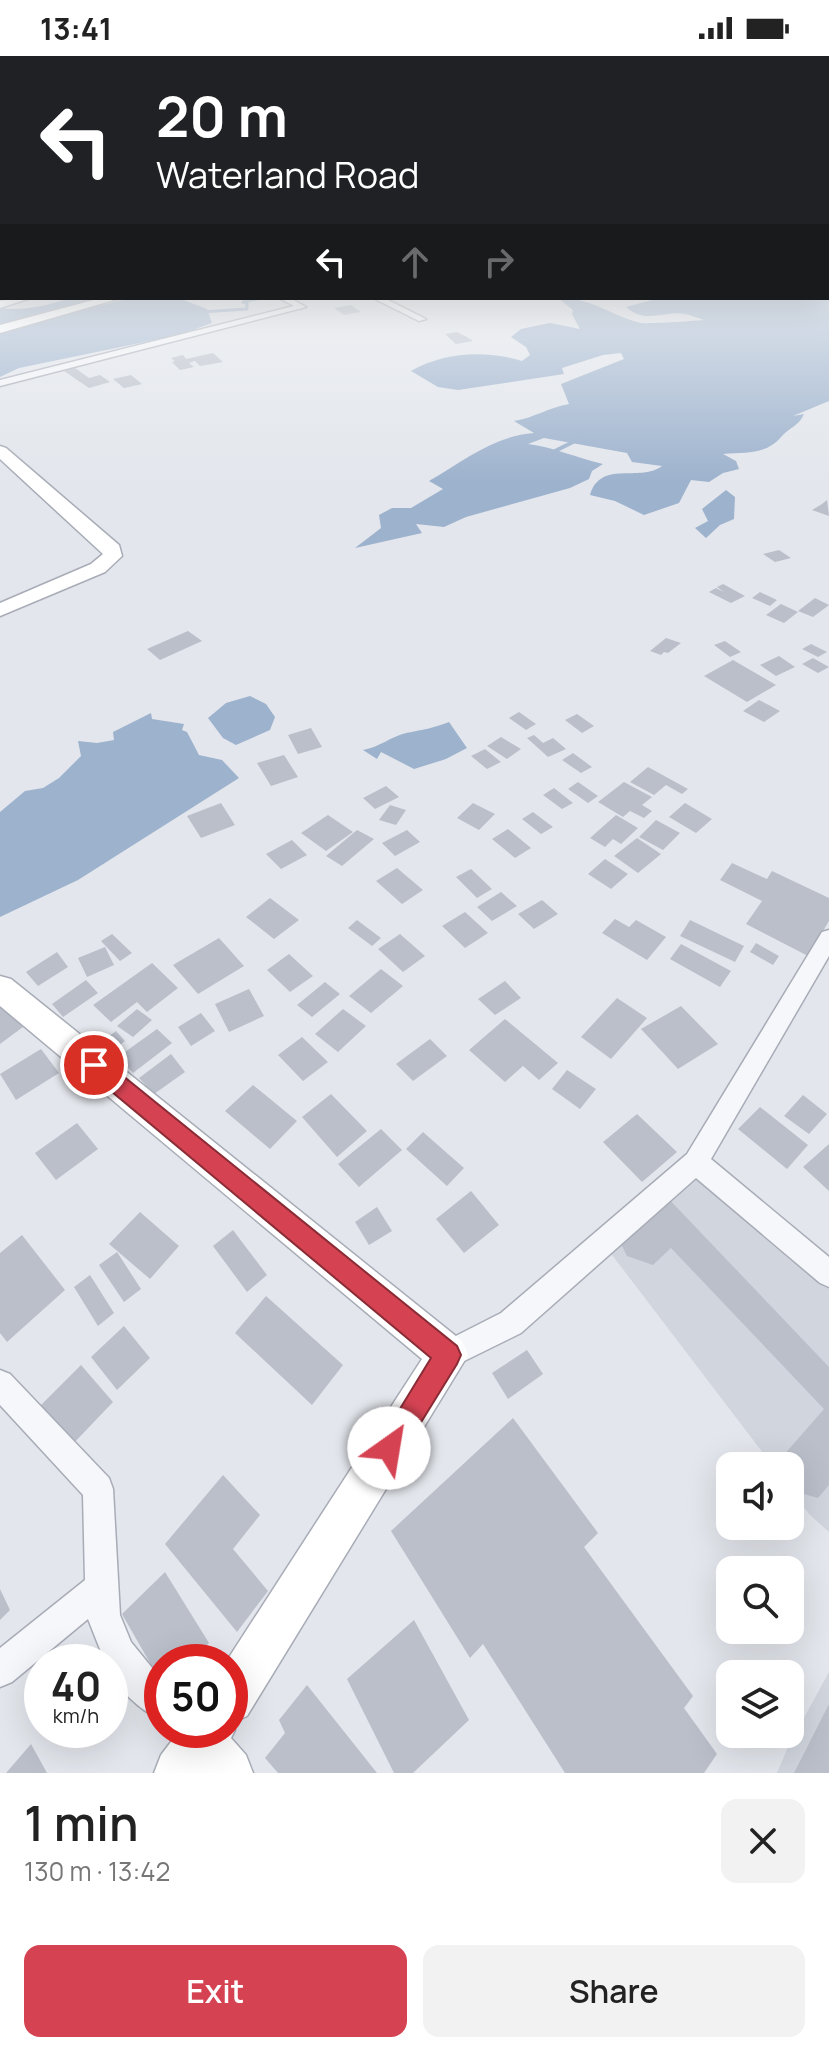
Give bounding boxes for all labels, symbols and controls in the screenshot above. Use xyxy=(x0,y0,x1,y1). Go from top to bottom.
text: 13:41 xyxy=(40,8,112,49)
text: 20 m xyxy=(156,77,288,154)
icon: left xyxy=(24,88,128,192)
text: Waterland Road xyxy=(156,150,419,199)
icon: left xyxy=(309,240,353,284)
icon: ahead xyxy=(393,240,437,284)
icon: right xyxy=(477,240,521,284)
pin xyxy=(60,1031,128,1099)
icon: arrive xyxy=(72,1043,116,1087)
position arrow xyxy=(347,1406,431,1490)
map controls xyxy=(716,1452,804,1748)
button: sound xyxy=(716,1452,804,1540)
button: search xyxy=(716,1556,804,1644)
speed limit sign: 50 xyxy=(144,1644,248,1748)
text: 40 xyxy=(51,1658,101,1713)
button: layers xyxy=(716,1660,804,1748)
text: km/h xyxy=(53,1702,99,1729)
text: 1 min xyxy=(24,1790,138,1855)
button: close xyxy=(721,1799,805,1883)
text: 130 m · 13:42 xyxy=(24,1853,170,1889)
button: Exit xyxy=(24,1945,407,2037)
button: Share xyxy=(423,1945,805,2037)

